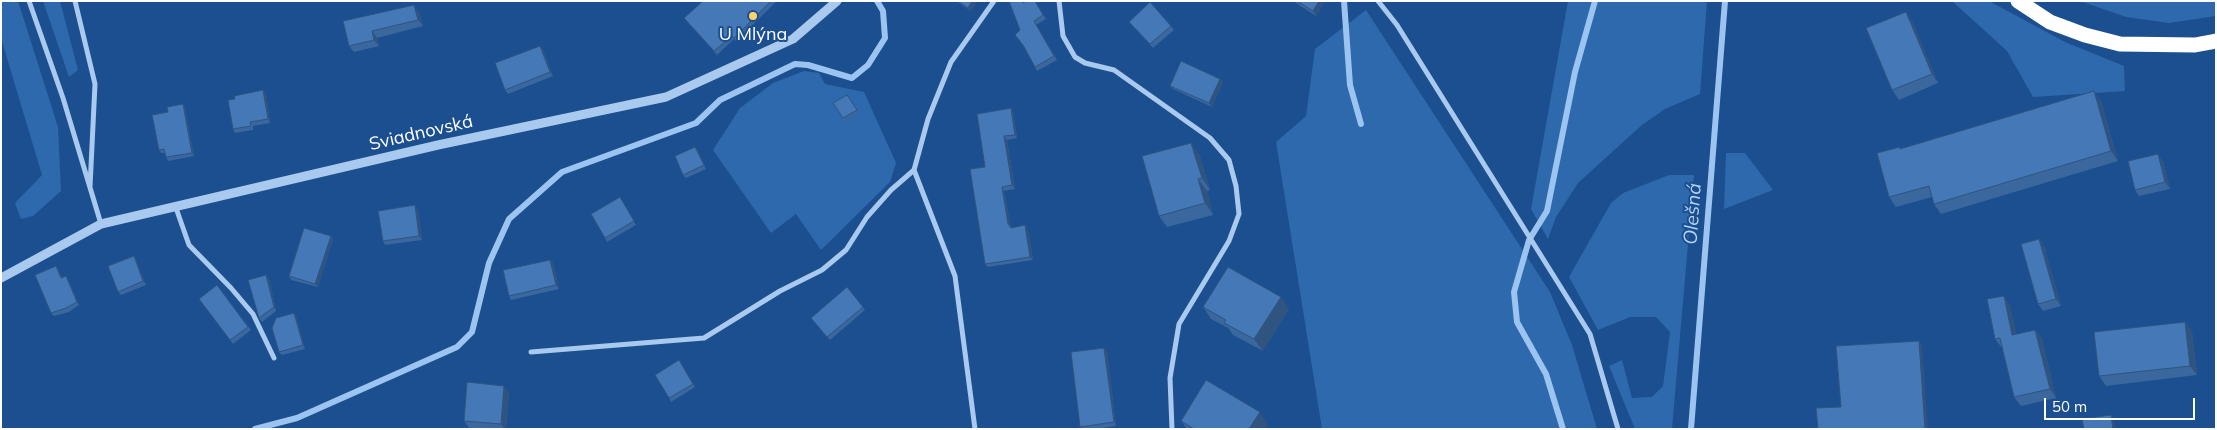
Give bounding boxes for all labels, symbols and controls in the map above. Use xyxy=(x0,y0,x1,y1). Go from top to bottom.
marker: U Mlýna xyxy=(747,10,759,22)
place label: U Mlýna xyxy=(719,24,787,46)
street label: Sviadnovská xyxy=(367,111,475,155)
water label: Olešná xyxy=(1679,183,1707,245)
scale bar xyxy=(2047,388,2198,420)
text: 50 m xyxy=(2052,397,2087,416)

